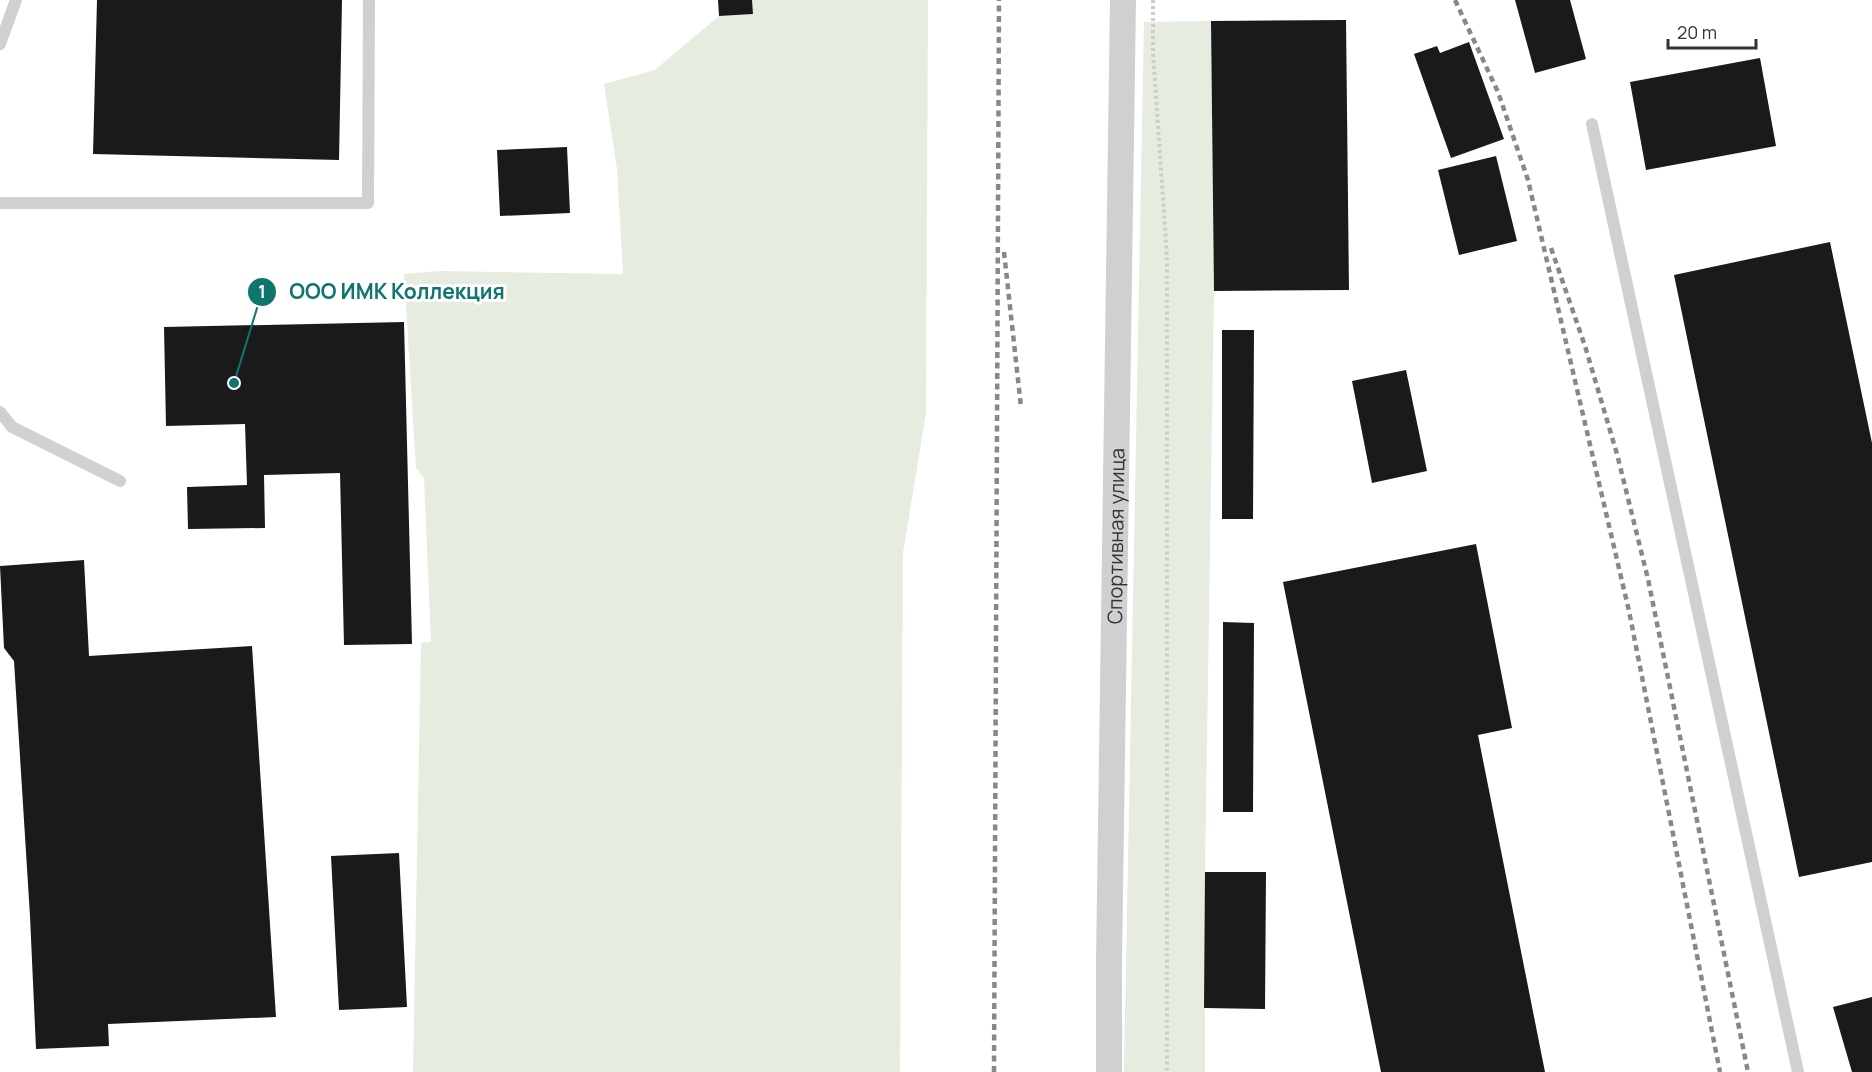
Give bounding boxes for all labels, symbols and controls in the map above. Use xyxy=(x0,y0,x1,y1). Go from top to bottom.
scale bar xyxy=(1668,12,1756,50)
text: 20 m xyxy=(1677,20,1717,44)
callout: ООО ИМК Коллекция xyxy=(247,273,517,312)
text: ООО ИМК Коллекция xyxy=(289,277,505,305)
text: 1 xyxy=(258,279,266,303)
street label: Спортивная улица xyxy=(1100,448,1130,624)

